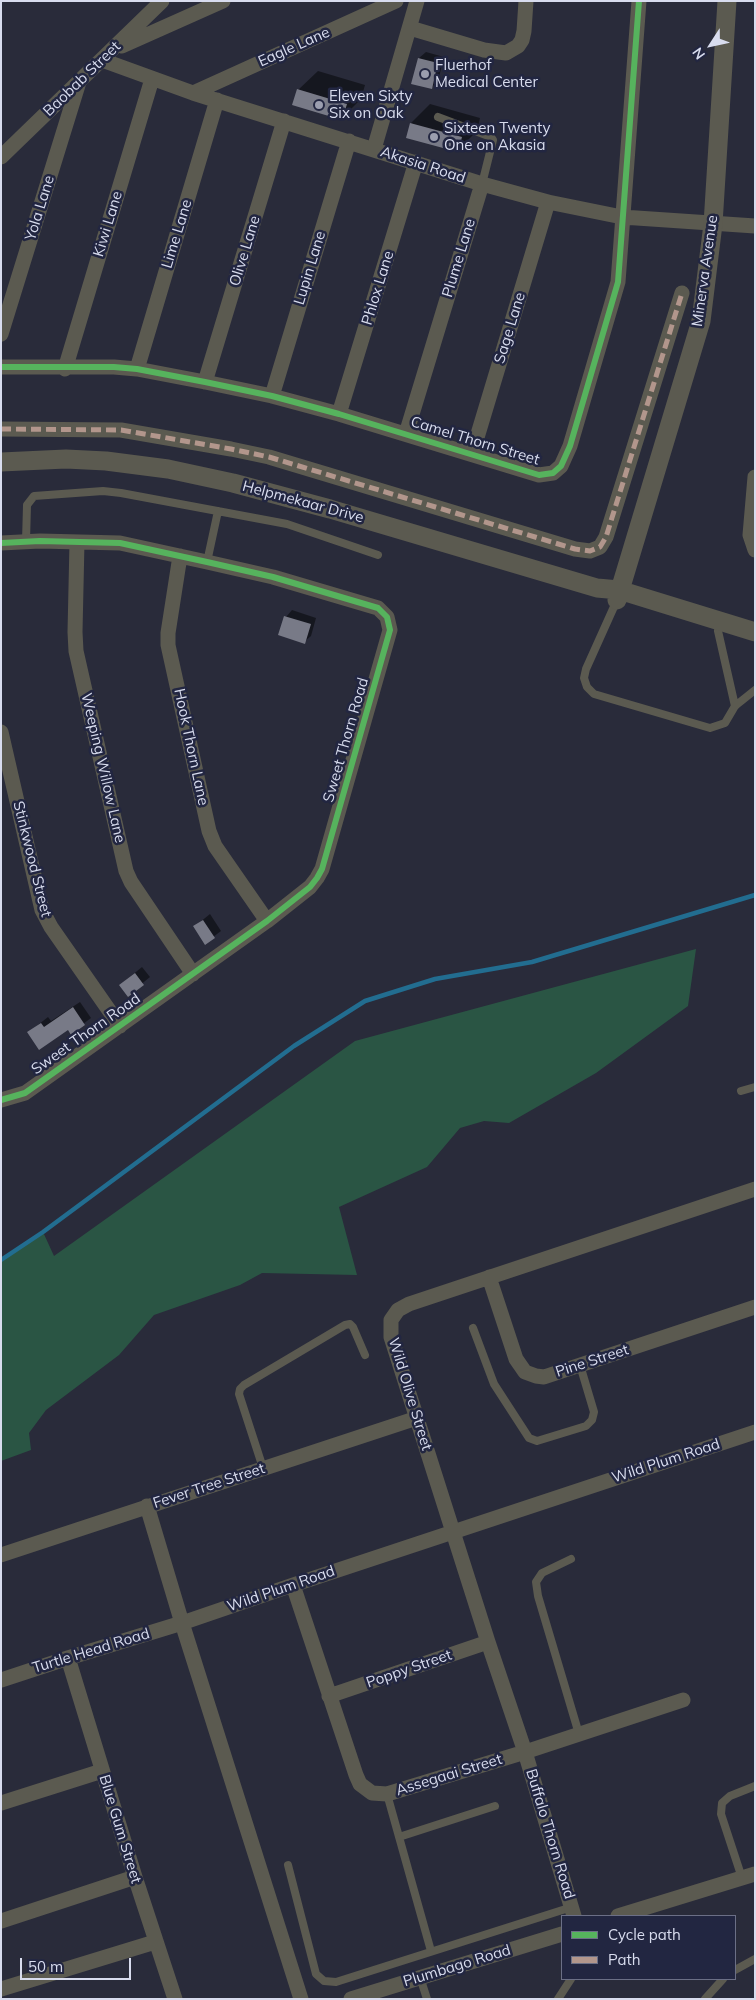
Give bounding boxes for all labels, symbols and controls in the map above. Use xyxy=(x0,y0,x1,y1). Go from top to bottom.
north arrow xyxy=(686,20,736,70)
street label: Eagle Lane xyxy=(255,23,333,71)
street label: Baobab Street xyxy=(40,38,124,120)
text: N xyxy=(688,44,709,63)
place label: Fluerhof Medical Center xyxy=(435,56,538,91)
marker: Fluerhof Medical Center xyxy=(419,68,431,80)
place label: Eleven Sixty Six on Oak xyxy=(329,87,412,122)
marker: Eleven Sixty Six on Oak xyxy=(313,99,325,111)
place label: Sixteen Twenty One on Akasia xyxy=(444,119,550,154)
marker: Sixteen Twenty One on Akasia xyxy=(428,131,440,143)
street label: Akasia Road xyxy=(378,143,468,187)
street label: Yola Lane xyxy=(22,173,58,243)
street label: Kiwi Lane xyxy=(89,189,127,259)
street label: Lime Lane xyxy=(158,197,196,271)
street label: Olive Lane xyxy=(226,214,264,288)
street label: Minerva Avenue xyxy=(688,214,722,328)
street label: Plume Lane xyxy=(438,216,480,300)
street label: Lupin Lane xyxy=(290,229,330,307)
street label: Phlox Lane xyxy=(358,249,398,327)
street label: Sage Lane xyxy=(491,290,529,366)
street label: Camel Thorn Street xyxy=(408,413,542,469)
street label: Helpmekaar Drive xyxy=(240,477,366,527)
street label: Sweet Thorn Road xyxy=(320,676,372,804)
street label: Hook Thorn Lane xyxy=(170,687,212,807)
street label: Weeping Willow Lane xyxy=(77,691,129,845)
street label: Stinkwood Street xyxy=(9,799,55,919)
street label: Sweet Thorn Road xyxy=(28,990,144,1078)
street label: Wild Olive Street xyxy=(384,1335,436,1453)
street label: Pine Street xyxy=(553,1341,631,1381)
street label: Wild Plum Road xyxy=(610,1435,722,1487)
street label: Fever Tree Street xyxy=(151,1459,267,1513)
street label: Wild Plum Road xyxy=(225,1562,337,1616)
street label: Turtle Head Road xyxy=(30,1625,152,1677)
street label: Poppy Street xyxy=(364,1646,454,1692)
street label: Assegaai Street xyxy=(394,1750,504,1800)
street label: Buffalo Thorn Road xyxy=(522,1767,578,1901)
street label: Blue Gum Street xyxy=(95,1772,145,1886)
legend xyxy=(561,1915,736,1980)
text: Cycle path xyxy=(608,1925,681,1944)
street label: Plumbago Road xyxy=(401,1941,513,1991)
scale bar xyxy=(22,1948,134,1980)
text: Path xyxy=(608,1950,640,1969)
text: 50 m xyxy=(28,1957,63,1976)

